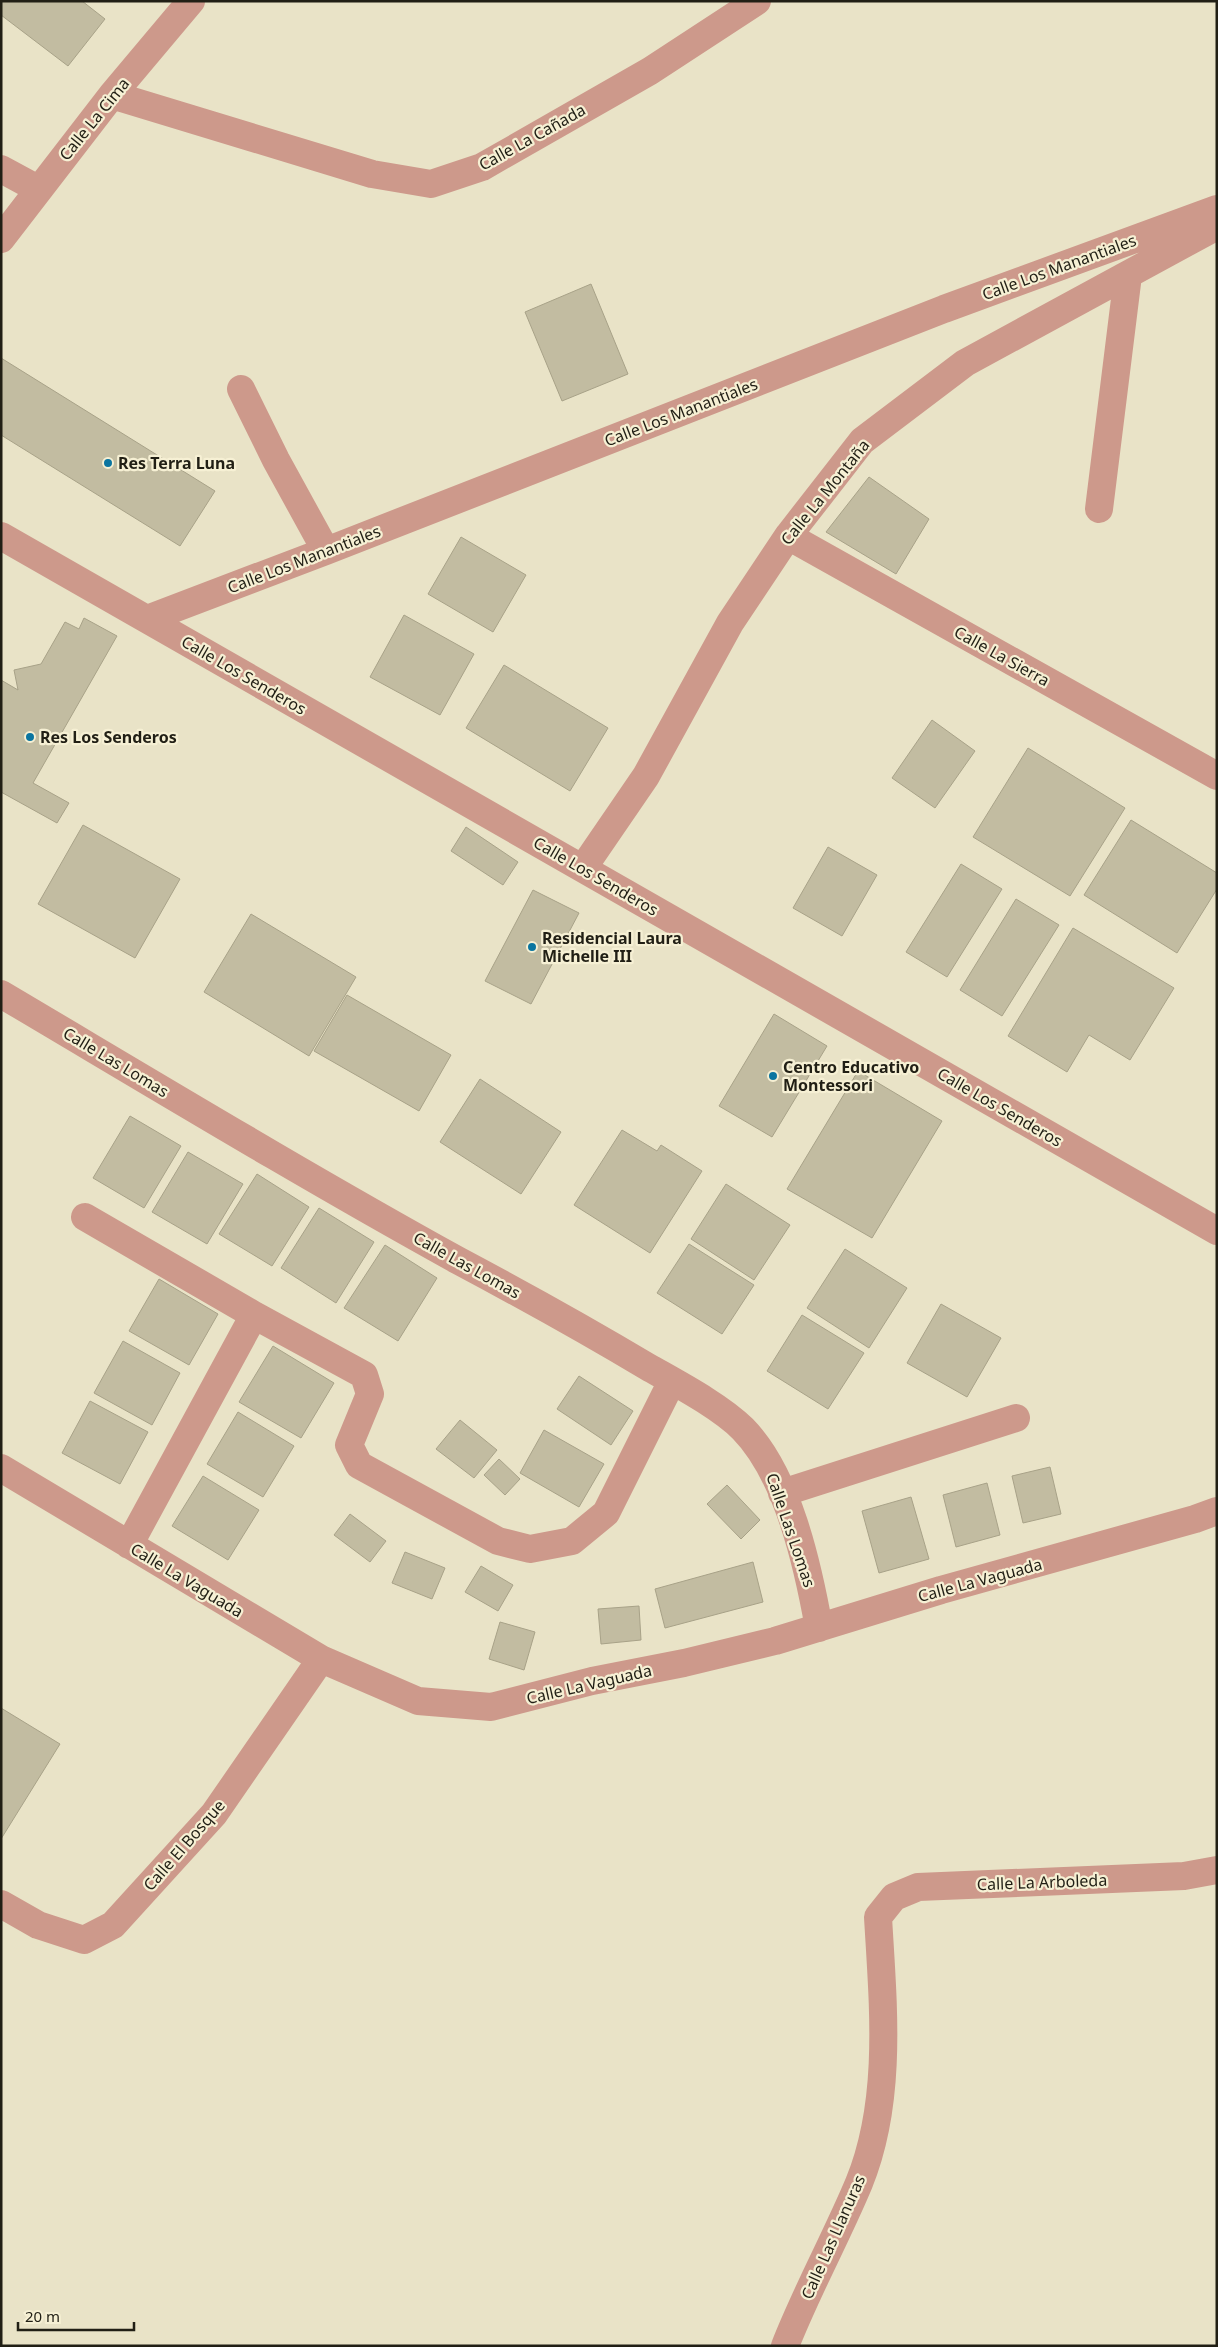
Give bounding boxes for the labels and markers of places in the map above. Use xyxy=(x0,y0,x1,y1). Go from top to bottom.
place label: Res Terra Luna xyxy=(118,452,235,474)
marker: Res Terra Luna xyxy=(102,457,114,469)
place label: Res Los Senderos xyxy=(40,726,177,748)
marker: Res Los Senderos xyxy=(24,731,36,743)
place label: Residencial Laura Michelle III xyxy=(542,927,682,967)
marker: Residencial Laura Michelle III xyxy=(526,941,538,953)
place label: Centro Educativo Montessori xyxy=(783,1056,919,1096)
marker: Centro Educativo Montessori xyxy=(767,1070,779,1082)

